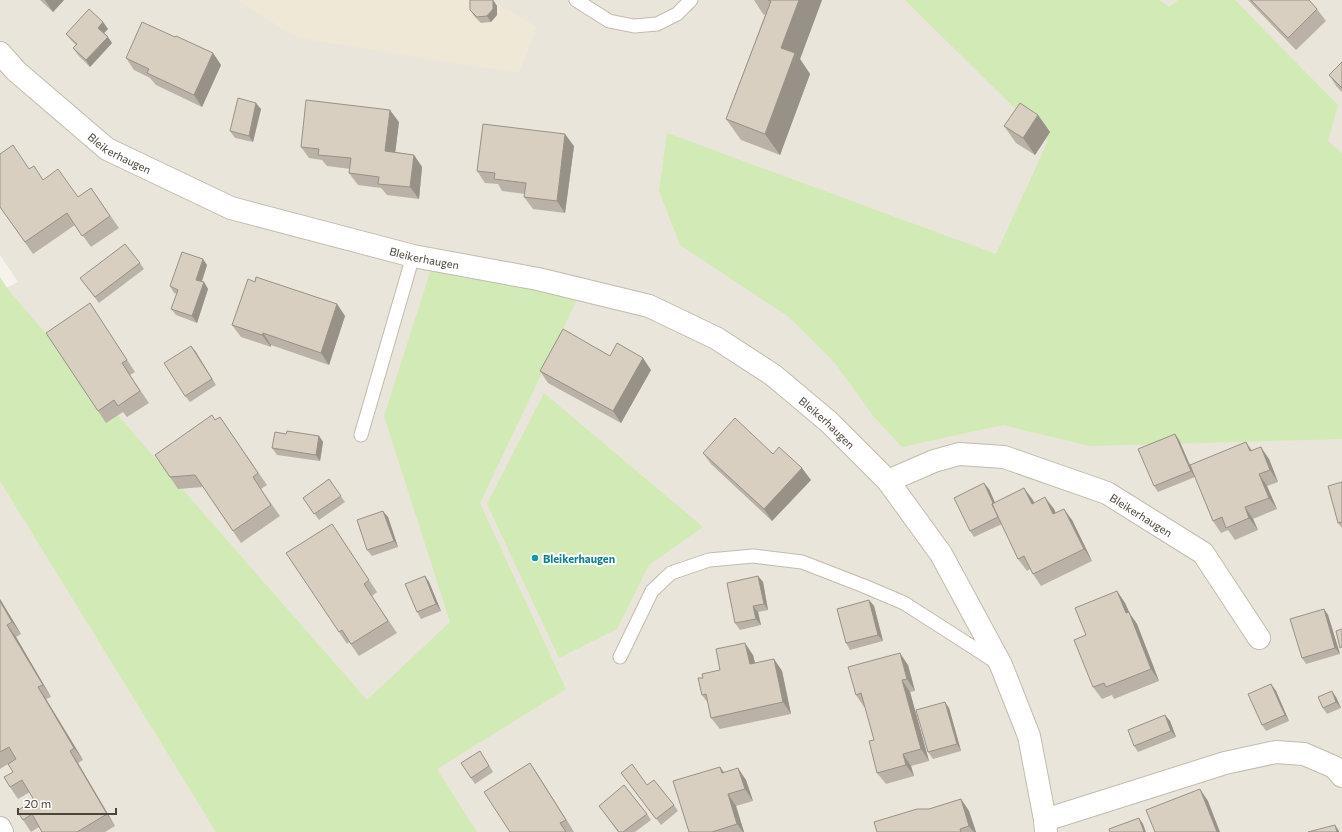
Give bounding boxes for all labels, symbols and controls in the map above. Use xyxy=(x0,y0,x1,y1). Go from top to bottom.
street label: Bleikerhaugen xyxy=(86,130,154,176)
street label: Bleikerhaugen xyxy=(388,244,460,271)
street label: Bleikerhaugen xyxy=(797,394,858,451)
street label: Bleikerhaugen xyxy=(1108,490,1175,539)
place label: Bleikerhaugen xyxy=(543,552,615,565)
marker: Bleikerhaugen xyxy=(530,553,540,563)
scale bar xyxy=(18,790,116,816)
text: 20 m xyxy=(24,796,51,810)

